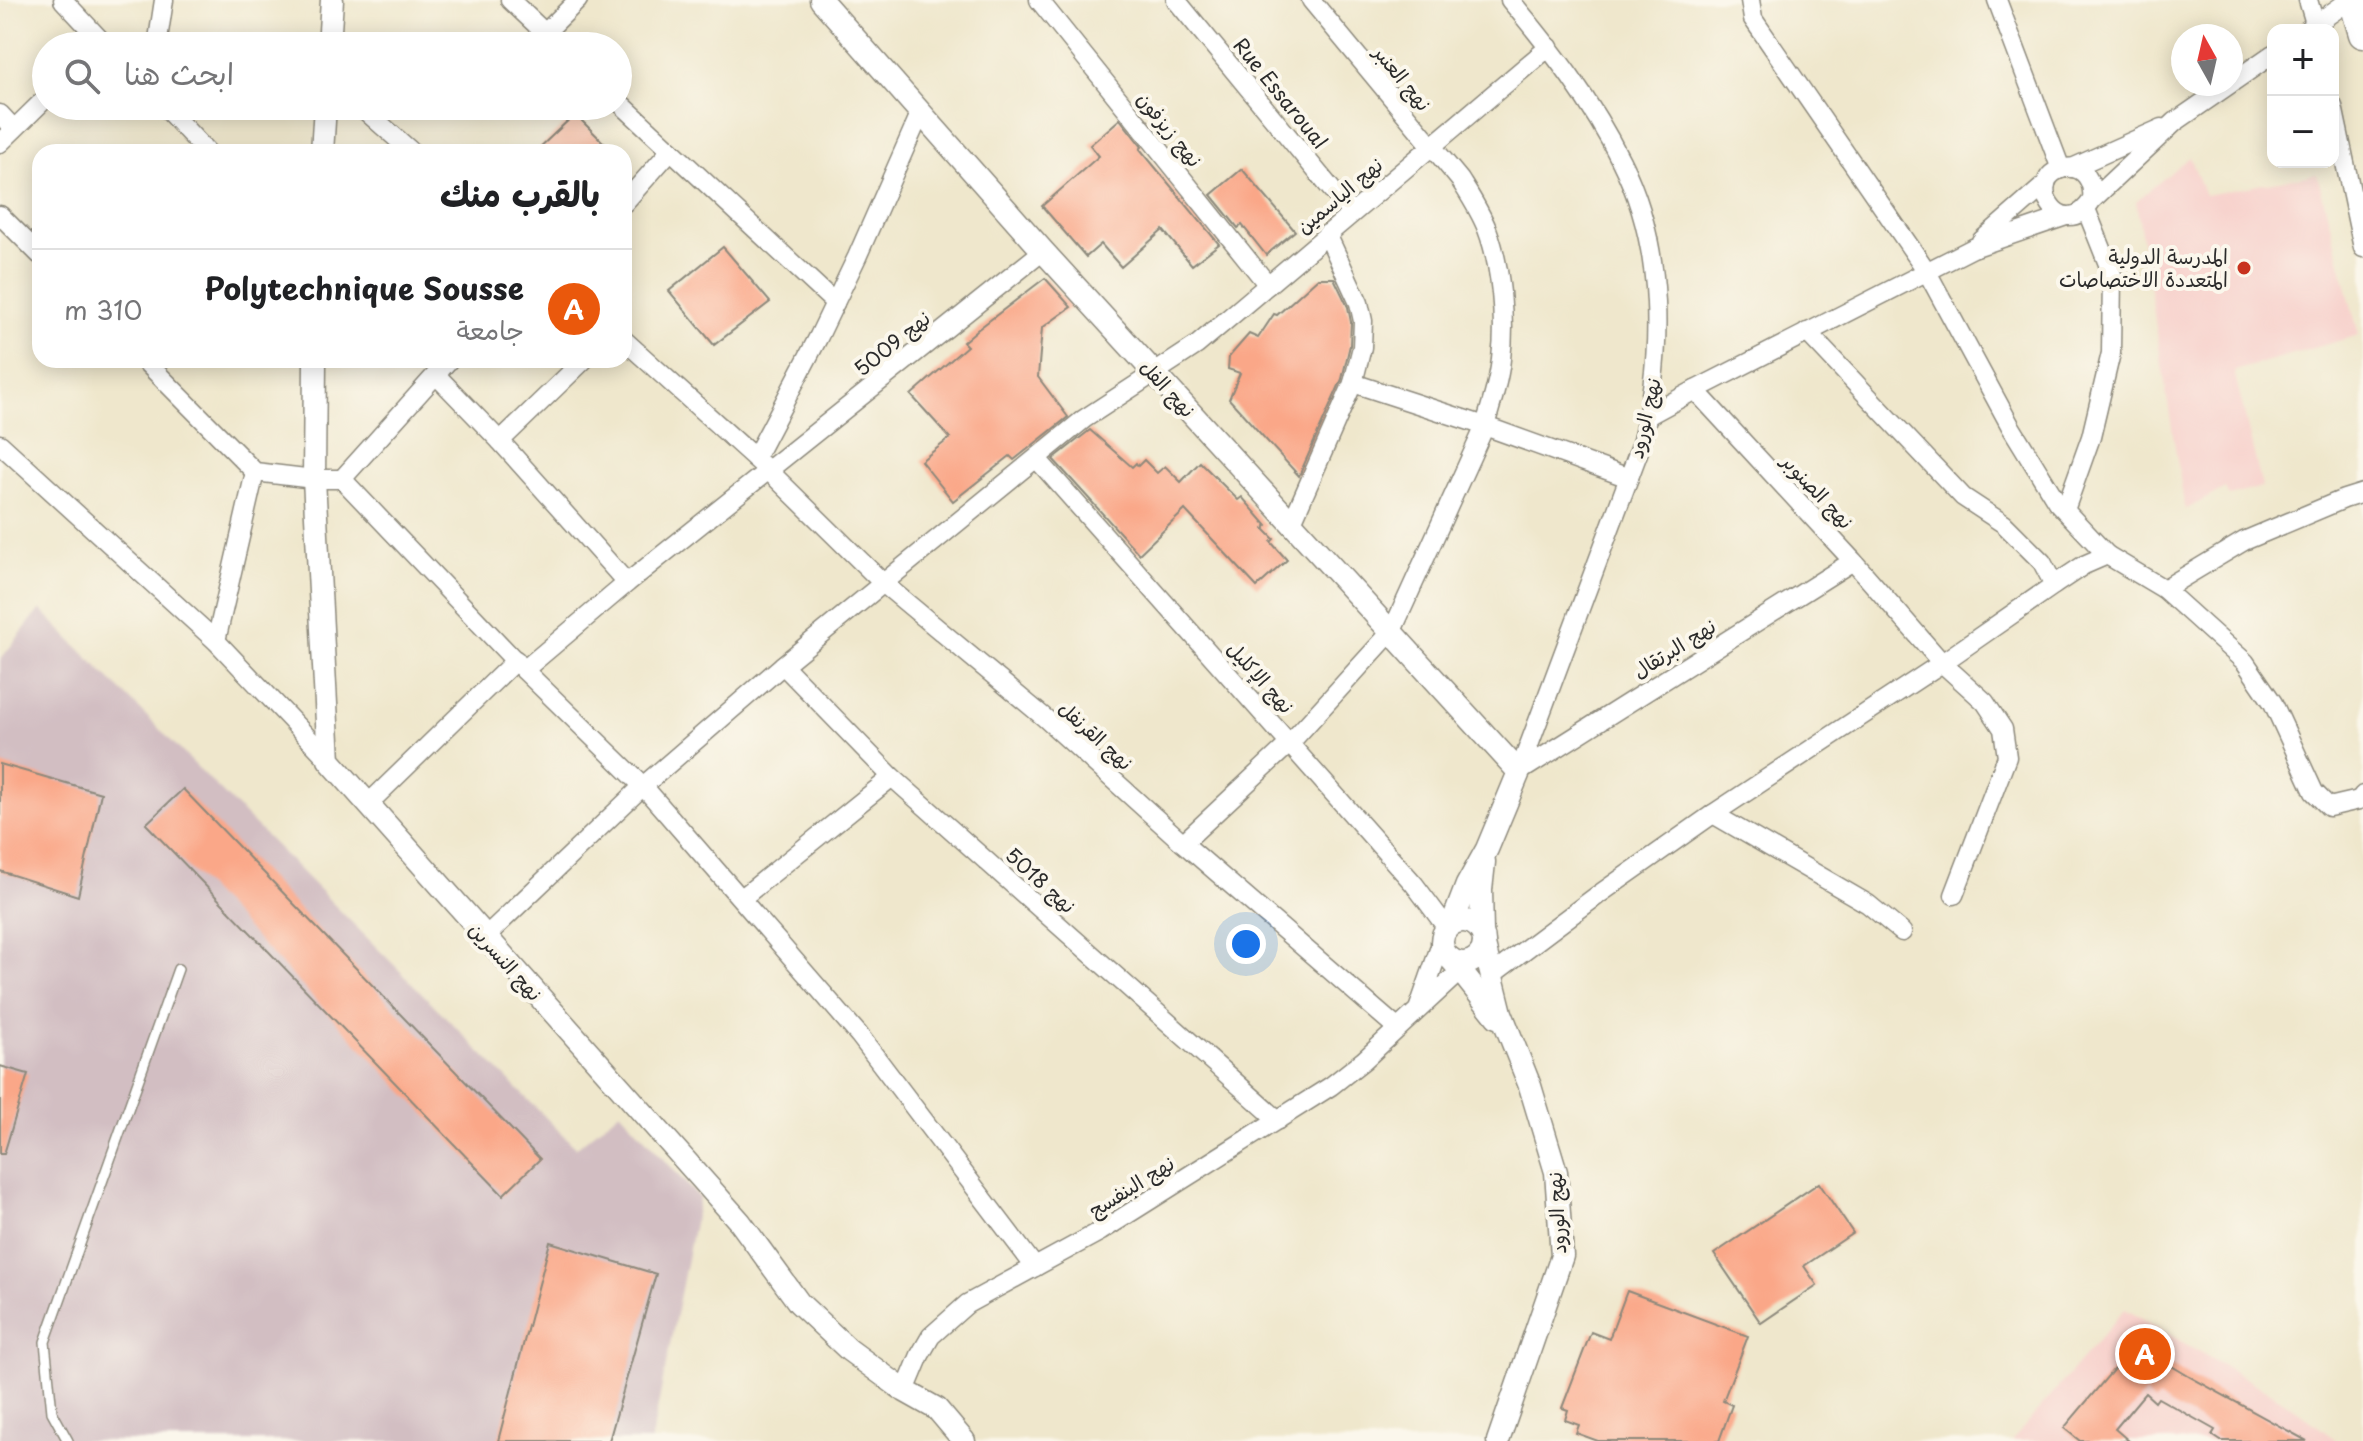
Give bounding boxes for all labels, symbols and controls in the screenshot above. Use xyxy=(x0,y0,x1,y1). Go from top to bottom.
north arrow xyxy=(2171,24,2243,96)
map controls xyxy=(2267,24,2339,168)
button: + xyxy=(2267,24,2339,96)
street label: Rue Essaroual xyxy=(1227,31,1335,155)
search box xyxy=(32,32,632,120)
street label: نهج العنبر xyxy=(1366,37,1439,117)
text: ابحث هنا xyxy=(124,50,234,95)
icon: search xyxy=(60,54,104,98)
street label: نهج زيزفون xyxy=(1130,85,1210,173)
button: − xyxy=(2267,96,2339,168)
street label: نهج الياسمين xyxy=(1289,150,1389,240)
text: بالقرب منك xyxy=(440,167,600,219)
place label: المدرسة الدولية المتعددة الاختصاصات xyxy=(2059,241,2228,294)
marker: المدرسة الدولية المتعددة الاختصاصات xyxy=(2235,259,2253,277)
text: Polytechnique Sousse xyxy=(205,265,524,310)
text: 310 m xyxy=(64,290,142,329)
text: A xyxy=(564,290,584,329)
street label: نهج 5009 xyxy=(848,303,936,383)
text: جامعة xyxy=(456,310,524,349)
street label: نهج الفل xyxy=(1133,352,1203,424)
street label: نهج الورود xyxy=(1620,375,1668,461)
street label: نهج الصنوبر xyxy=(1774,445,1861,535)
street label: نهج البرتقال xyxy=(1627,611,1721,685)
street label: نهج الإكليل xyxy=(1220,634,1302,720)
street label: نهج القرنفل xyxy=(1052,693,1140,777)
street label: نهج 5018 xyxy=(999,840,1083,920)
street label: نهج النسرين xyxy=(462,915,550,1007)
your location xyxy=(1226,924,1266,964)
street label: نهج البنفسج xyxy=(1082,1148,1180,1224)
street label: نهج الورود xyxy=(1539,1171,1573,1255)
pin: A xyxy=(2119,1324,2171,1384)

